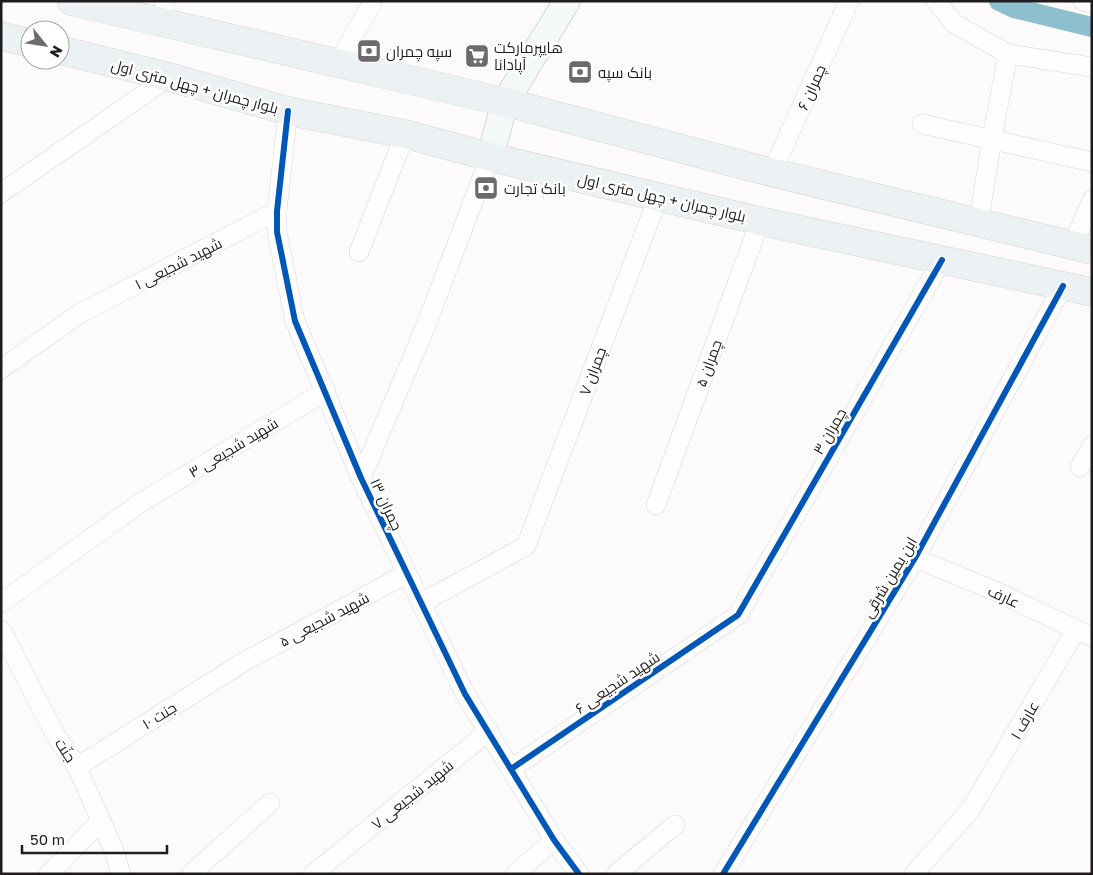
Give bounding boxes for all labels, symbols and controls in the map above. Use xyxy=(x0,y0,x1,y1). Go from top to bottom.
north arrow xyxy=(20,20,70,70)
bank icon: سپه چمران xyxy=(356,38,382,64)
place label: هایپرمارکت آپادانا xyxy=(494,38,563,75)
place label: سپه چمران xyxy=(386,42,452,62)
text: N xyxy=(47,43,67,61)
supermarket icon: هایپرمارکت آپادانا xyxy=(464,43,490,69)
street label: بلوار چمران + چهل متری اول xyxy=(109,55,280,119)
bank icon: بانک سپه xyxy=(567,59,593,85)
street label: چمران ۶ xyxy=(793,61,831,113)
place label: بانک سپه xyxy=(598,63,652,83)
street label: بلوار چمران + چهل متری اول xyxy=(576,169,748,227)
bank icon: بانک تجارت xyxy=(473,175,499,201)
place label: بانک تجارت xyxy=(504,179,566,198)
street label: شهید شجیعی ۱ xyxy=(131,233,226,294)
street label: چمران ۵ xyxy=(691,337,727,390)
street label: چمران ۷ xyxy=(575,344,611,398)
street label: چمران ۳ xyxy=(808,404,851,459)
street label: شهید شجیعی ۳ xyxy=(185,413,282,482)
street label: چمران ۱۳ xyxy=(365,475,407,534)
street label: ابن یمین شرقی xyxy=(858,533,922,622)
street label: عارف xyxy=(985,581,1023,612)
street label: شهید شجیعی ۵ xyxy=(276,588,373,652)
street label: شهید شجیعی ۶ xyxy=(571,647,664,719)
street label: جنت ۱۰ xyxy=(138,698,180,732)
street label: عارف ۱ xyxy=(1006,698,1043,743)
street label: جنّت xyxy=(52,735,80,765)
street label: شهید شجیعی ۷ xyxy=(367,755,458,834)
scale bar xyxy=(22,822,168,854)
text: 50 m xyxy=(30,830,65,848)

